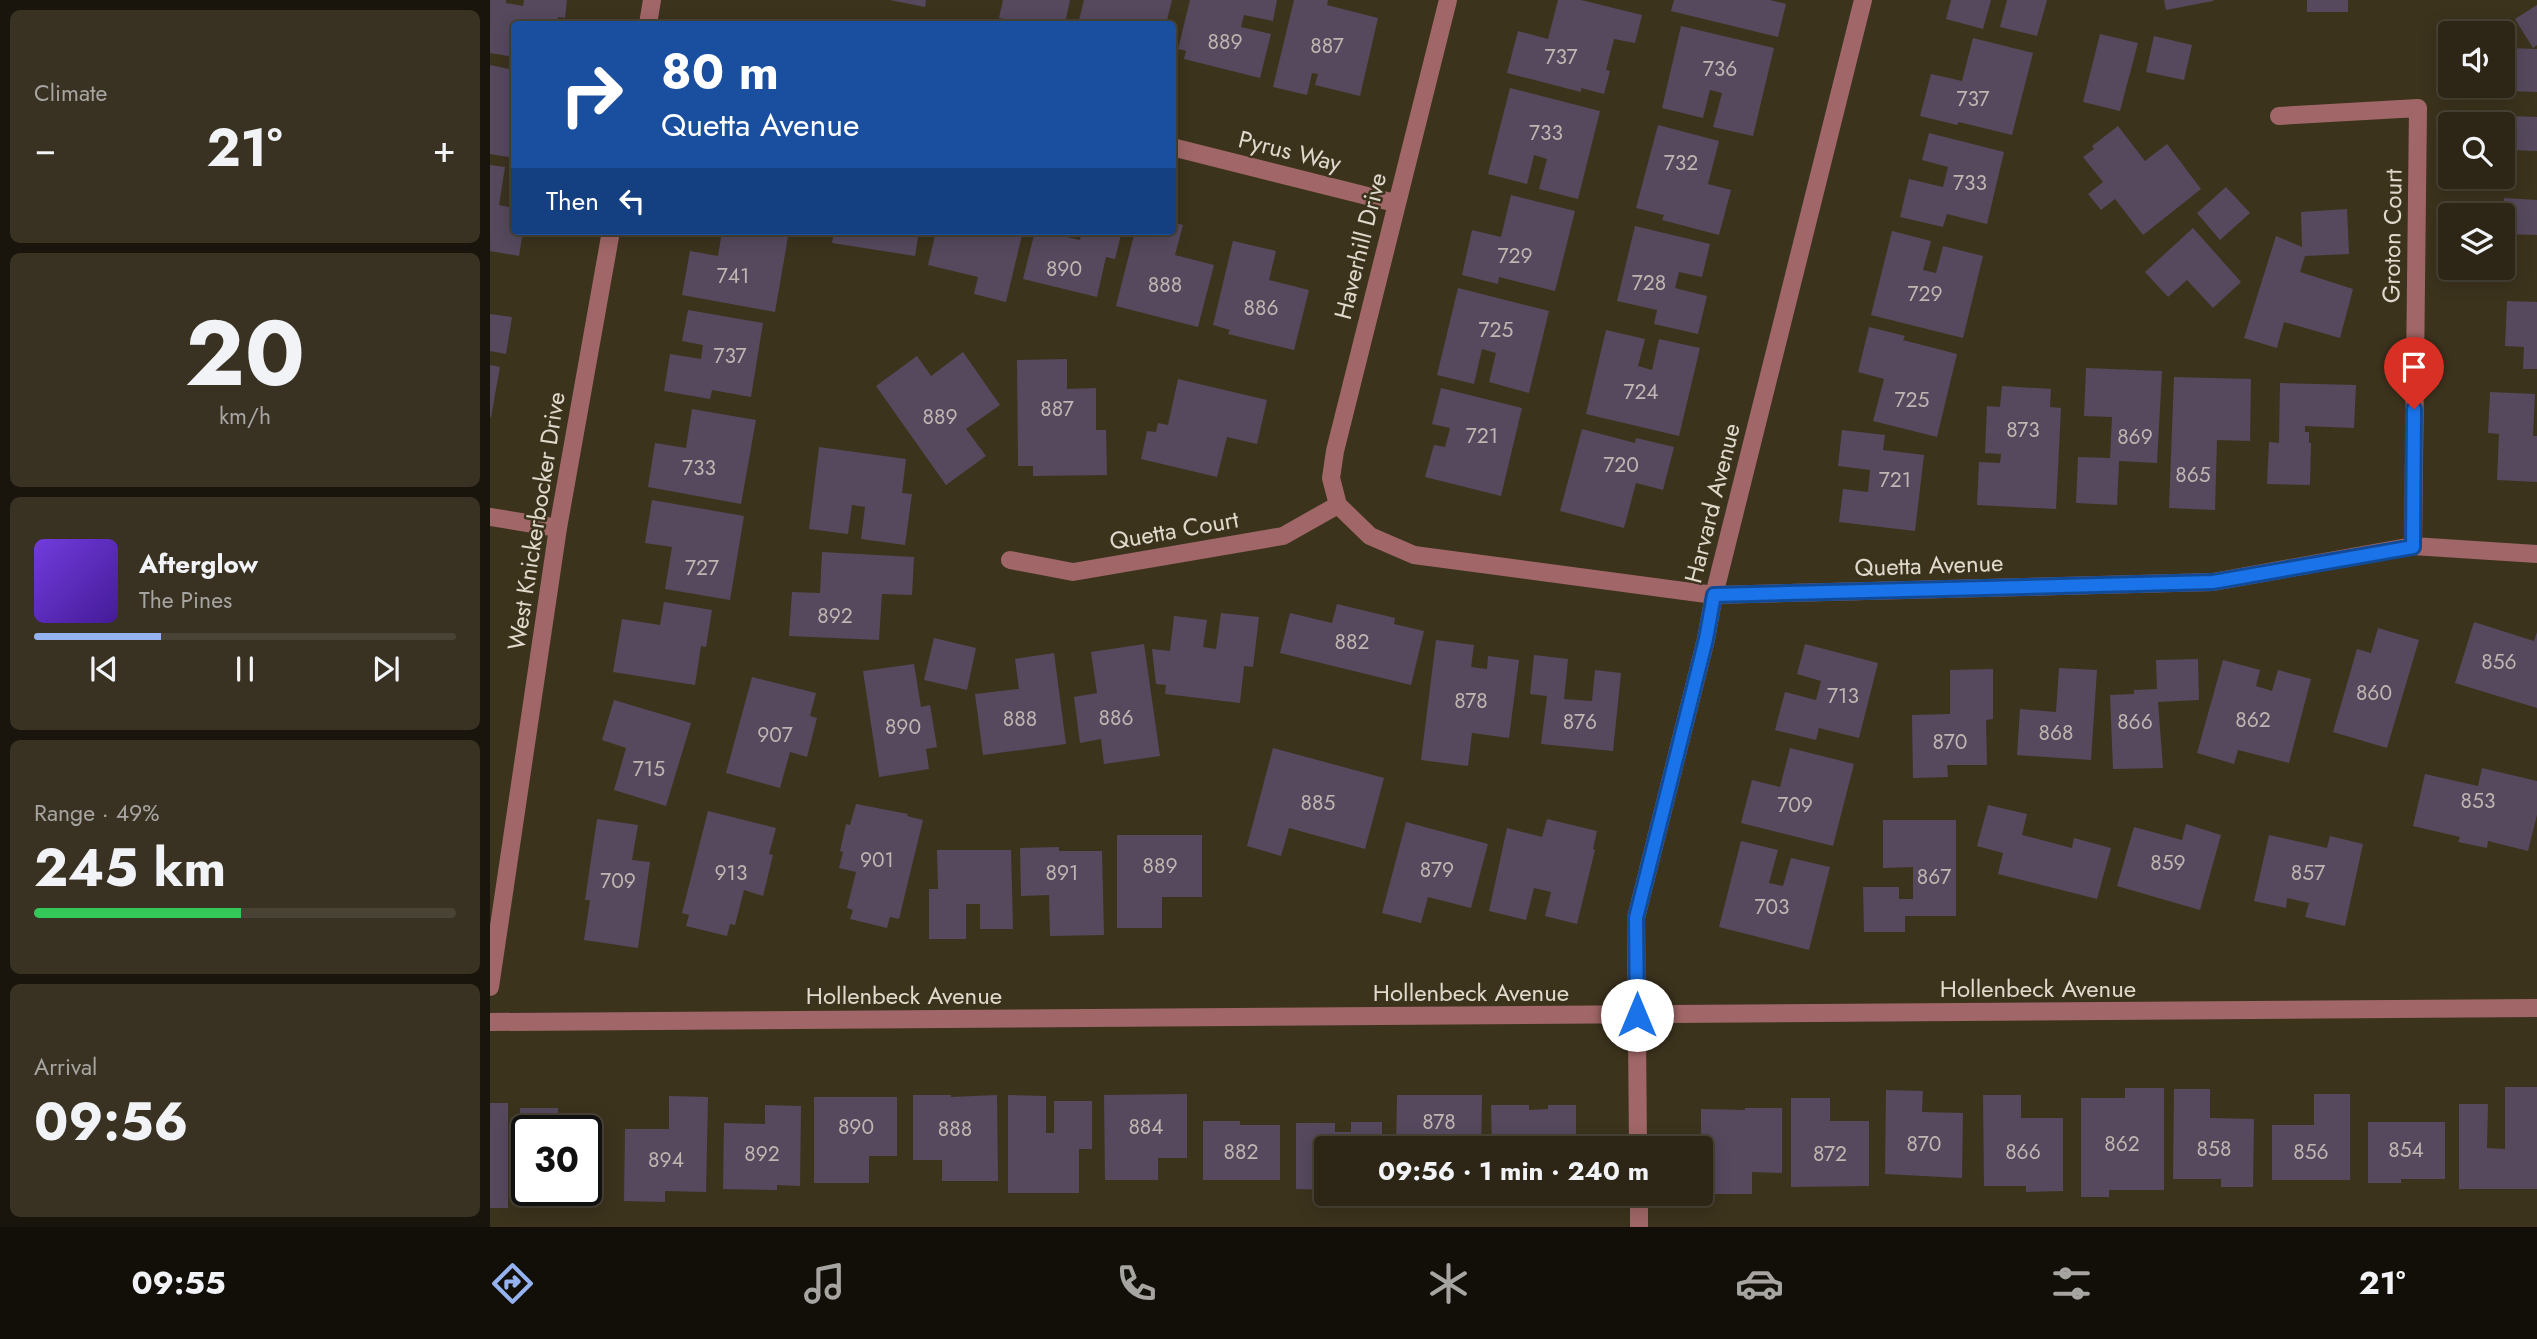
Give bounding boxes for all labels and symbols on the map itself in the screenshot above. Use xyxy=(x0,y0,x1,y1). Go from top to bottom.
house number: 889 xyxy=(1207,27,1243,57)
house number: 887 xyxy=(1310,31,1344,61)
house number: 737 xyxy=(1544,42,1578,72)
house number: 736 xyxy=(1703,54,1737,84)
house number: 737 xyxy=(1956,84,1990,114)
house number: 733 xyxy=(1529,118,1563,148)
street label: Pyrus Way xyxy=(1235,121,1345,181)
house number: 732 xyxy=(1664,148,1698,178)
house number: 733 xyxy=(1953,168,1987,198)
street label: Groton Court xyxy=(2373,168,2411,303)
street label: Haverhill Drive xyxy=(1325,169,1395,323)
house number: 729 xyxy=(1497,241,1533,271)
house number: 890 xyxy=(1046,254,1082,284)
house number: 741 xyxy=(717,261,749,291)
house number: 728 xyxy=(1632,268,1666,298)
house number: 888 xyxy=(1148,270,1182,300)
house number: 729 xyxy=(1907,279,1943,309)
house number: 886 xyxy=(1243,293,1279,323)
house number: 725 xyxy=(1479,315,1513,345)
pin xyxy=(2384,337,2444,409)
house number: 737 xyxy=(713,341,747,371)
house number: 724 xyxy=(1623,377,1659,407)
house number: 725 xyxy=(1895,385,1929,415)
street label: West Knickerbocker Drive xyxy=(498,389,574,653)
house number: 887 xyxy=(1040,394,1074,424)
house number: 889 xyxy=(922,402,958,432)
house number: 873 xyxy=(2006,415,2040,445)
street label: Harvard Avenue xyxy=(1675,419,1749,587)
house number: 721 xyxy=(1466,421,1498,451)
house number: 869 xyxy=(2117,422,2153,452)
house number: 720 xyxy=(1603,450,1639,480)
house number: 733 xyxy=(682,453,716,483)
house number: 865 xyxy=(2175,460,2211,490)
house number: 721 xyxy=(1879,465,1911,495)
street label: Quetta Court xyxy=(1107,501,1241,559)
street label: Quetta Avenue xyxy=(1854,545,2004,585)
house number: 727 xyxy=(685,553,719,583)
house number: 892 xyxy=(817,601,853,631)
house number: 882 xyxy=(1335,627,1369,657)
house number: 856 xyxy=(2481,647,2517,677)
house number: 860 xyxy=(2356,678,2392,708)
house number: 713 xyxy=(1827,681,1859,711)
house number: 878 xyxy=(1454,686,1488,716)
house number: 886 xyxy=(1098,703,1134,733)
house number: 888 xyxy=(1003,704,1037,734)
house number: 862 xyxy=(2235,705,2271,735)
house number: 876 xyxy=(1563,707,1597,737)
house number: 866 xyxy=(2117,707,2153,737)
house number: 890 xyxy=(885,712,921,742)
house number: 868 xyxy=(2038,718,2074,748)
house number: 907 xyxy=(757,720,793,750)
house number: 870 xyxy=(1933,727,1967,757)
house number: 715 xyxy=(633,754,665,784)
house number: 853 xyxy=(2461,786,2495,816)
house number: 885 xyxy=(1301,788,1335,818)
house number: 709 xyxy=(1777,790,1813,820)
house number: 901 xyxy=(860,845,894,875)
house number: 859 xyxy=(2150,848,2186,878)
house number: 889 xyxy=(1142,851,1178,881)
house number: 879 xyxy=(1420,855,1454,885)
house number: 913 xyxy=(714,858,748,888)
house number: 891 xyxy=(1045,858,1079,888)
house number: 857 xyxy=(2291,858,2325,888)
house number: 867 xyxy=(1917,862,1951,892)
house number: 709 xyxy=(600,866,636,896)
house number: 703 xyxy=(1754,892,1790,922)
street label: Hollenbeck Avenue xyxy=(1940,971,2136,1006)
street label: Hollenbeck Avenue xyxy=(1373,975,1569,1010)
street label: Hollenbeck Avenue xyxy=(806,978,1002,1013)
position arrow xyxy=(1600,978,1674,1052)
house number: 878 xyxy=(1422,1107,1456,1137)
house number: 890 xyxy=(838,1112,874,1142)
house number: 884 xyxy=(1128,1112,1164,1142)
house number: 888 xyxy=(938,1114,972,1144)
speed limit sign: 30 xyxy=(511,1115,602,1206)
house number: 870 xyxy=(1907,1129,1941,1159)
house number: 862 xyxy=(2104,1129,2140,1159)
house number: 858 xyxy=(2197,1134,2231,1164)
house number: 854 xyxy=(2388,1135,2424,1165)
house number: 882 xyxy=(1224,1137,1258,1167)
house number: 866 xyxy=(2005,1137,2041,1167)
house number: 856 xyxy=(2293,1137,2329,1167)
house number: 892 xyxy=(744,1139,780,1169)
house number: 872 xyxy=(1813,1139,1847,1169)
house number: 894 xyxy=(648,1145,684,1175)

